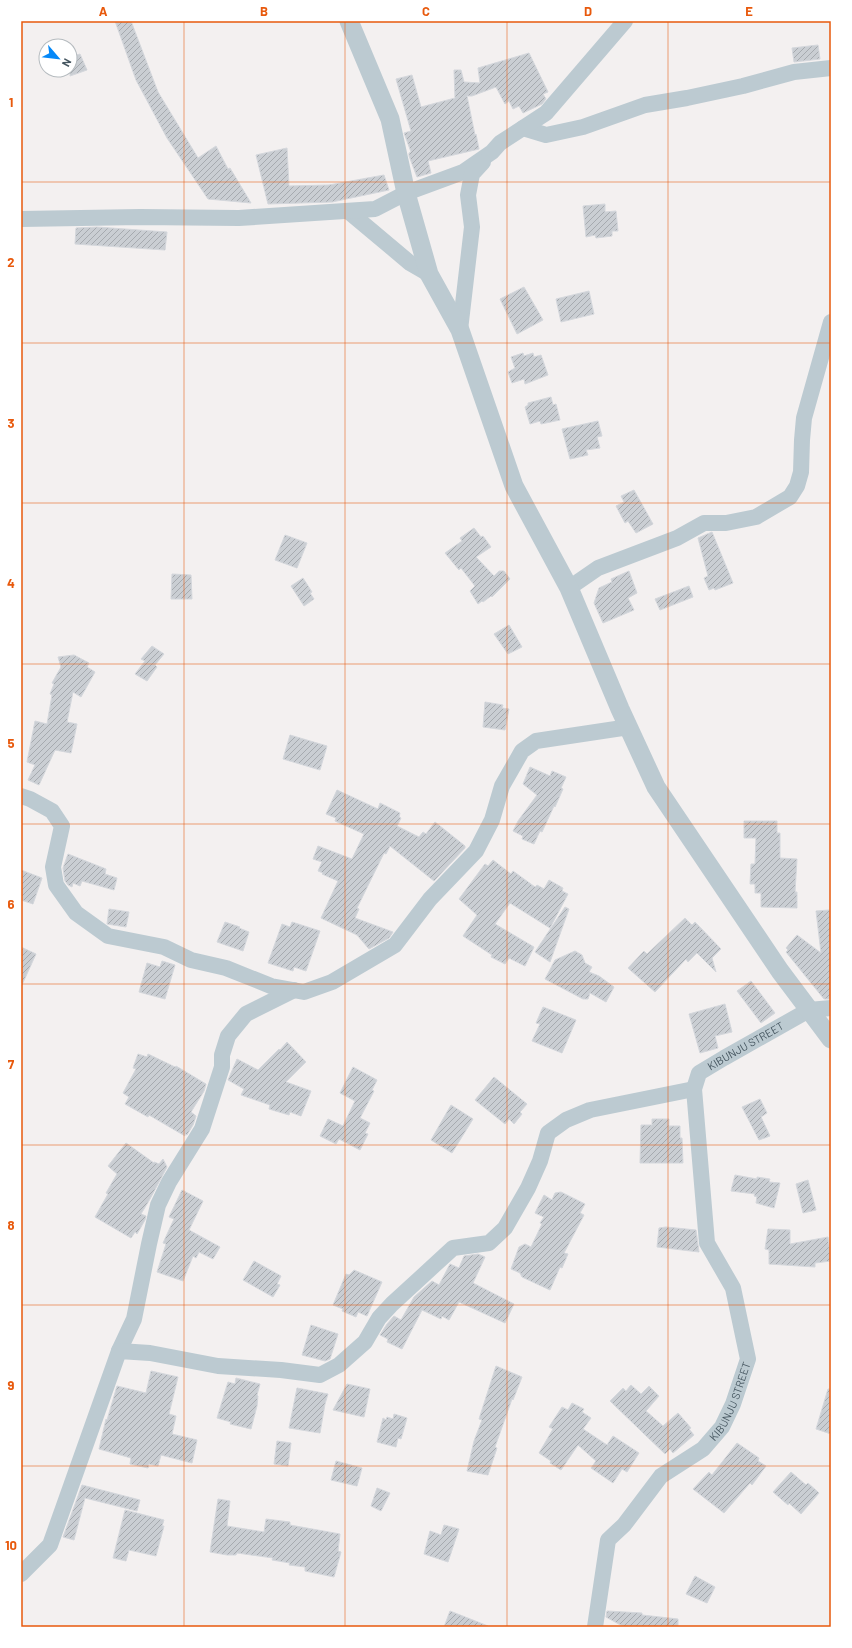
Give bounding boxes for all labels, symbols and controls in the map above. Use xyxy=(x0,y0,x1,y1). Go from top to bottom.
text: A xyxy=(99,3,108,19)
text: B xyxy=(260,3,268,19)
text: C xyxy=(422,3,430,19)
text: D xyxy=(584,3,592,19)
text: E xyxy=(745,3,753,19)
north arrow xyxy=(38,38,78,78)
text: N xyxy=(60,57,75,69)
text: 1 xyxy=(9,94,13,110)
text: 2 xyxy=(7,254,15,270)
text: 3 xyxy=(7,415,15,431)
text: 4 xyxy=(7,575,15,591)
text: 5 xyxy=(7,735,15,751)
text: 6 xyxy=(8,896,15,912)
street label: KIBUNJU STREET xyxy=(705,1019,786,1072)
text: 7 xyxy=(8,1056,15,1072)
text: 8 xyxy=(7,1217,15,1233)
street label: KIBUNJU STREET xyxy=(706,1360,753,1443)
text: 9 xyxy=(8,1377,15,1393)
text: 10 xyxy=(5,1537,17,1553)

